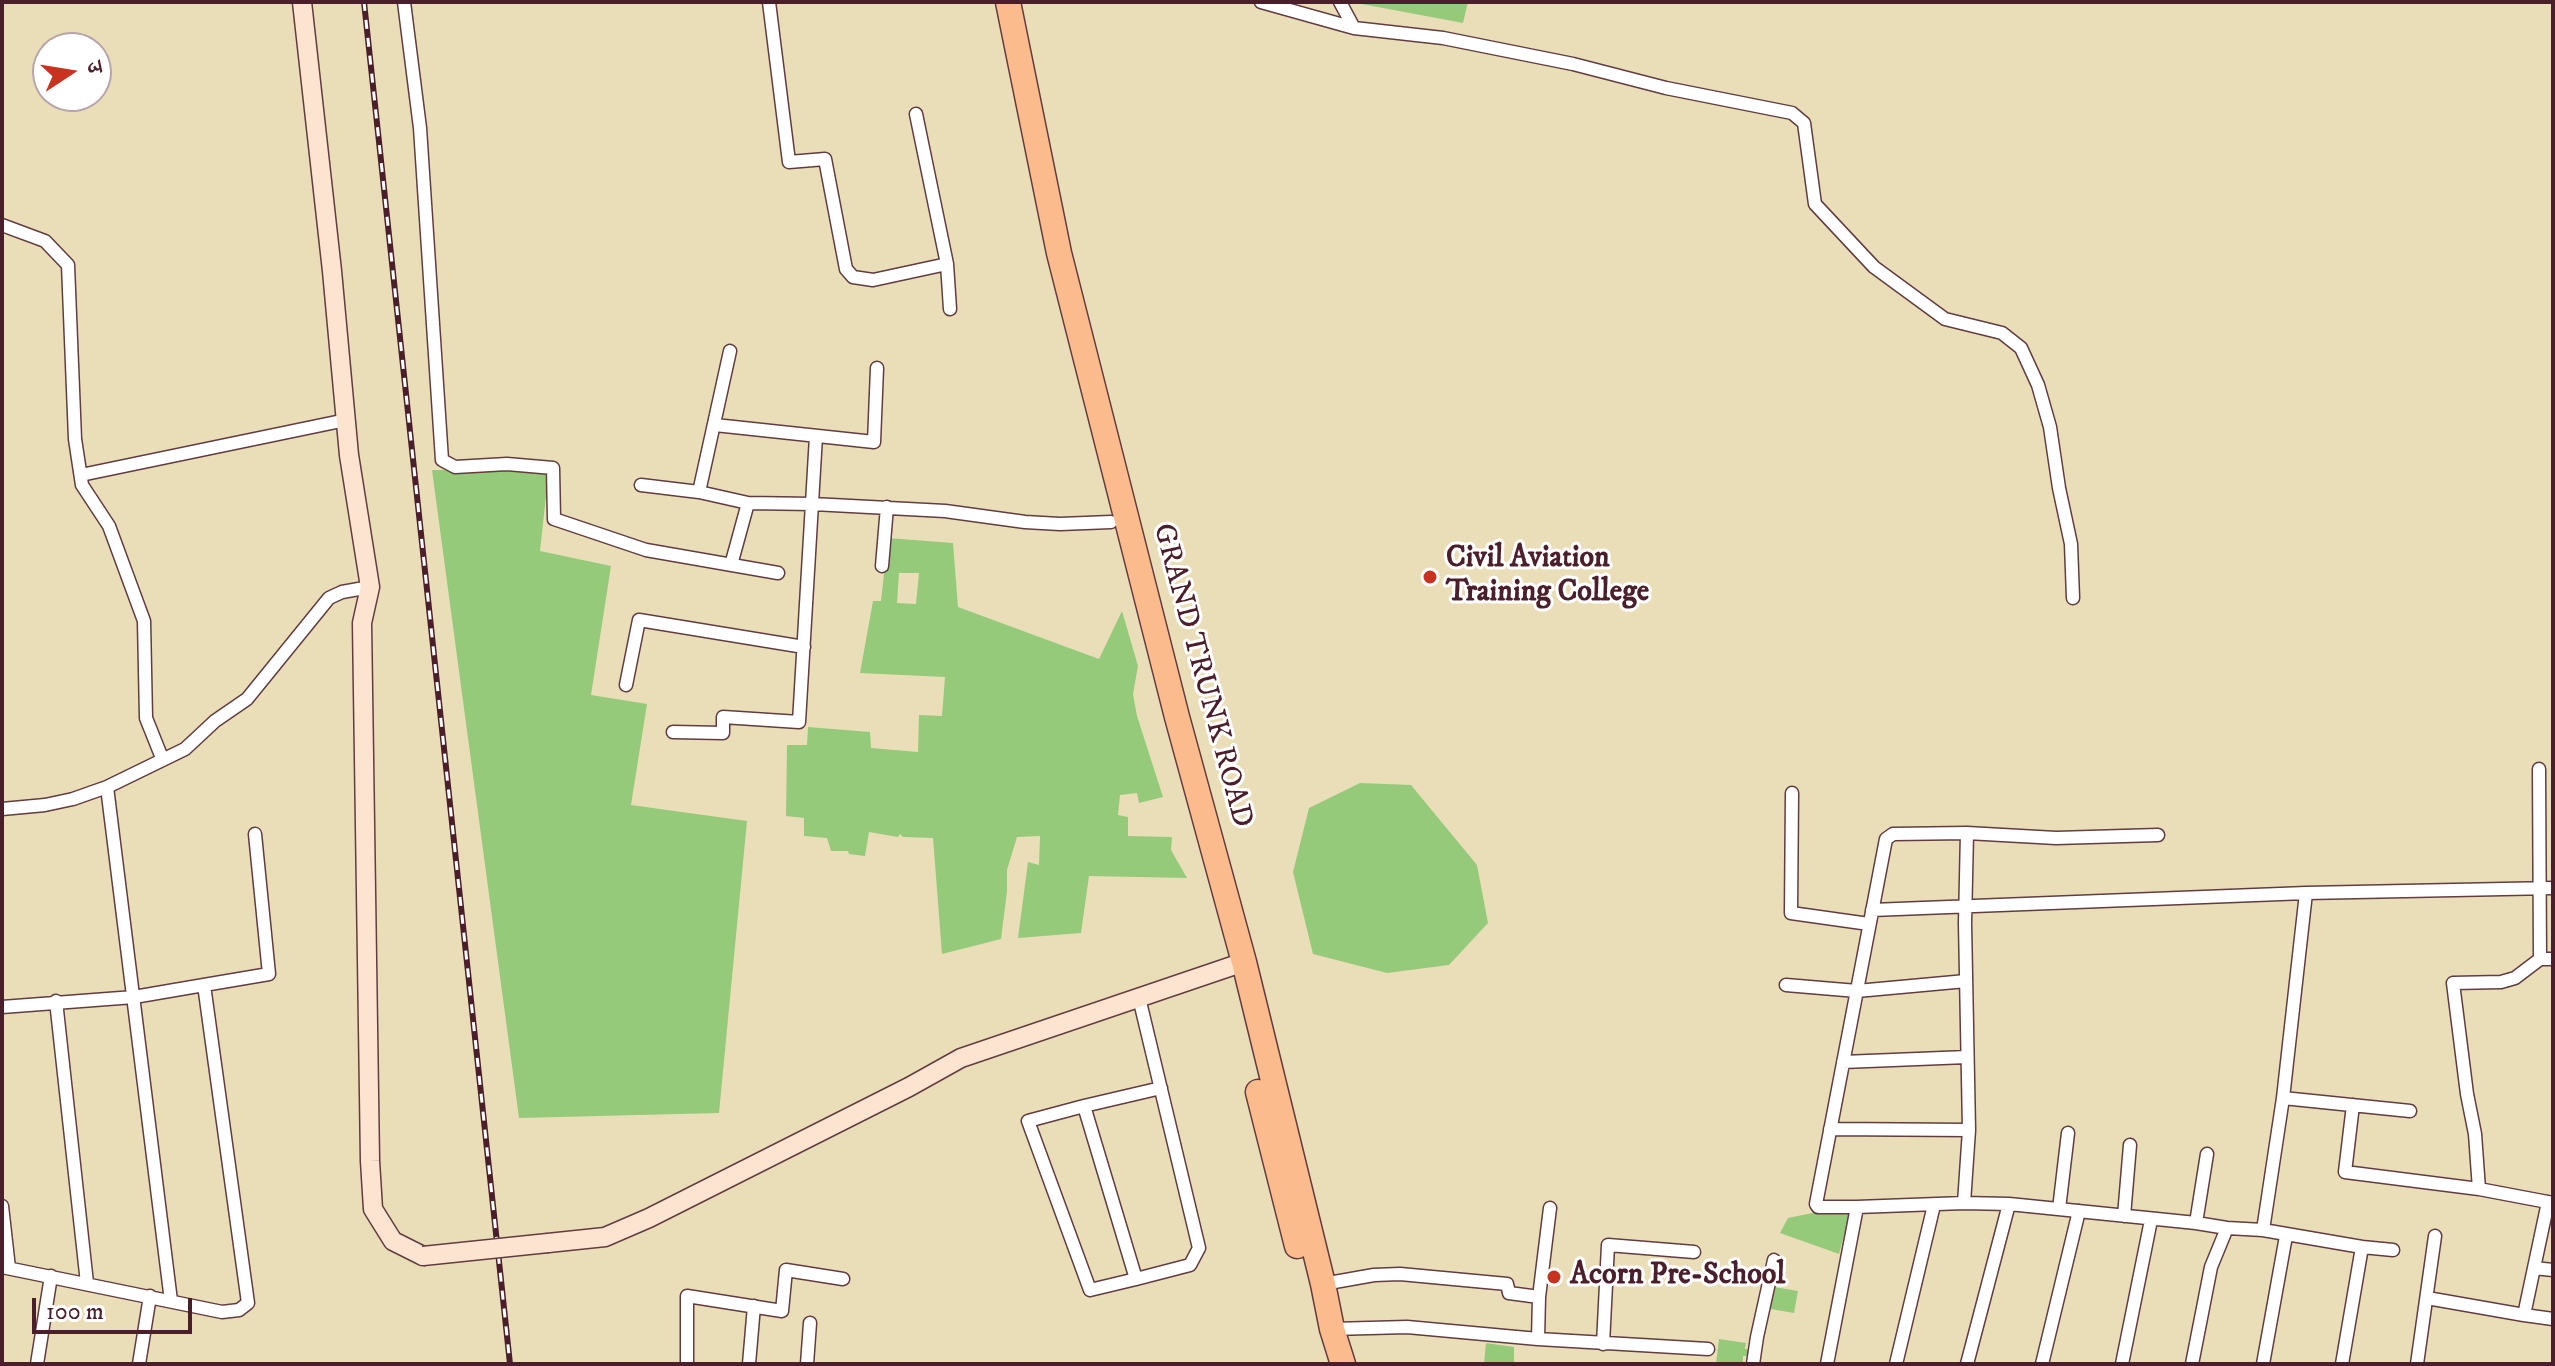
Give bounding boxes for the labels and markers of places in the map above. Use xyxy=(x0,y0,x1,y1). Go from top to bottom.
place label: Civil Aviation Training College xyxy=(1446,542,1649,612)
marker: Civil Aviation Training College xyxy=(1421,568,1439,586)
place label: Acorn Pre-School xyxy=(1570,1259,1785,1295)
marker: Acorn Pre-School xyxy=(1545,1268,1563,1286)

